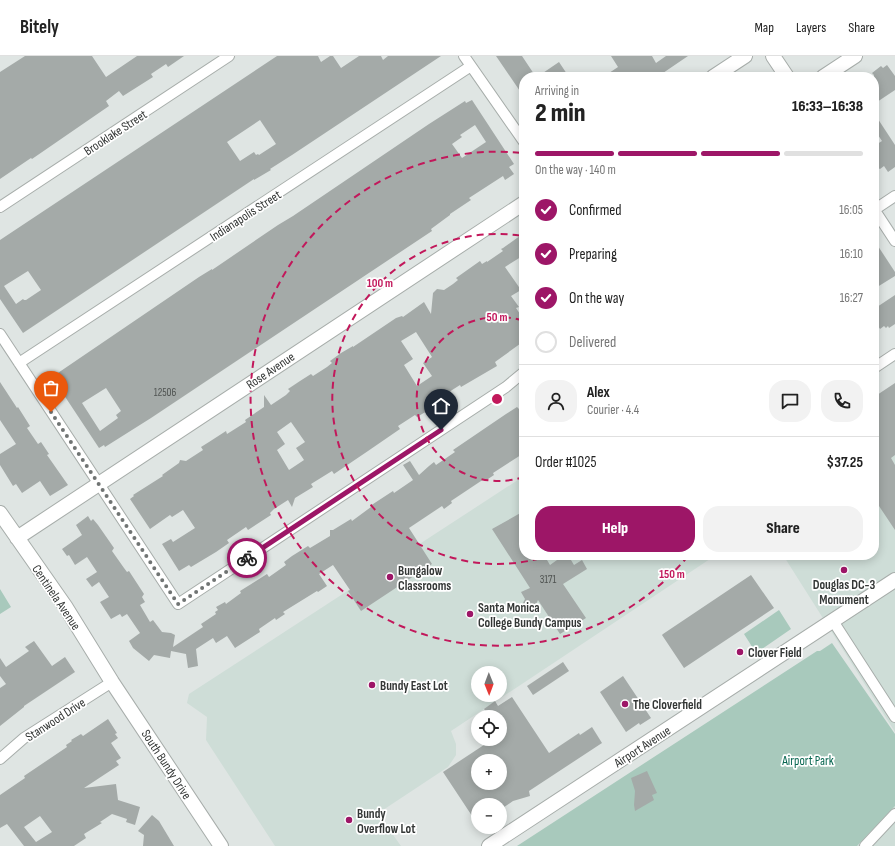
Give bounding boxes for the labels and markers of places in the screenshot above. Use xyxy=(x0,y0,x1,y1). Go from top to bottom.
pin xyxy=(34,371,68,412)
pin xyxy=(424,389,458,430)
centre of rings xyxy=(490,392,504,406)
place label: Bungalow Classrooms xyxy=(398,563,451,594)
marker: Douglas DC-3 Monument xyxy=(839,565,849,575)
marker: Bungalow Classrooms xyxy=(385,572,395,582)
place label: Douglas DC-3 Monument xyxy=(813,577,875,608)
place label: Santa Monica College Bundy Campus xyxy=(478,600,582,631)
marker: Santa Monica College Bundy Campus xyxy=(465,609,475,619)
place label: Clover Field xyxy=(748,645,802,661)
marker: Clover Field xyxy=(735,647,745,657)
place label: Bundy East Lot xyxy=(380,678,449,694)
marker: Bundy East Lot xyxy=(367,680,377,690)
place label: The Cloverfield xyxy=(633,697,702,713)
marker: The Cloverfield xyxy=(620,699,630,709)
place label: Bundy Overflow Lot xyxy=(357,806,416,837)
marker: Bundy Overflow Lot xyxy=(344,815,354,825)

